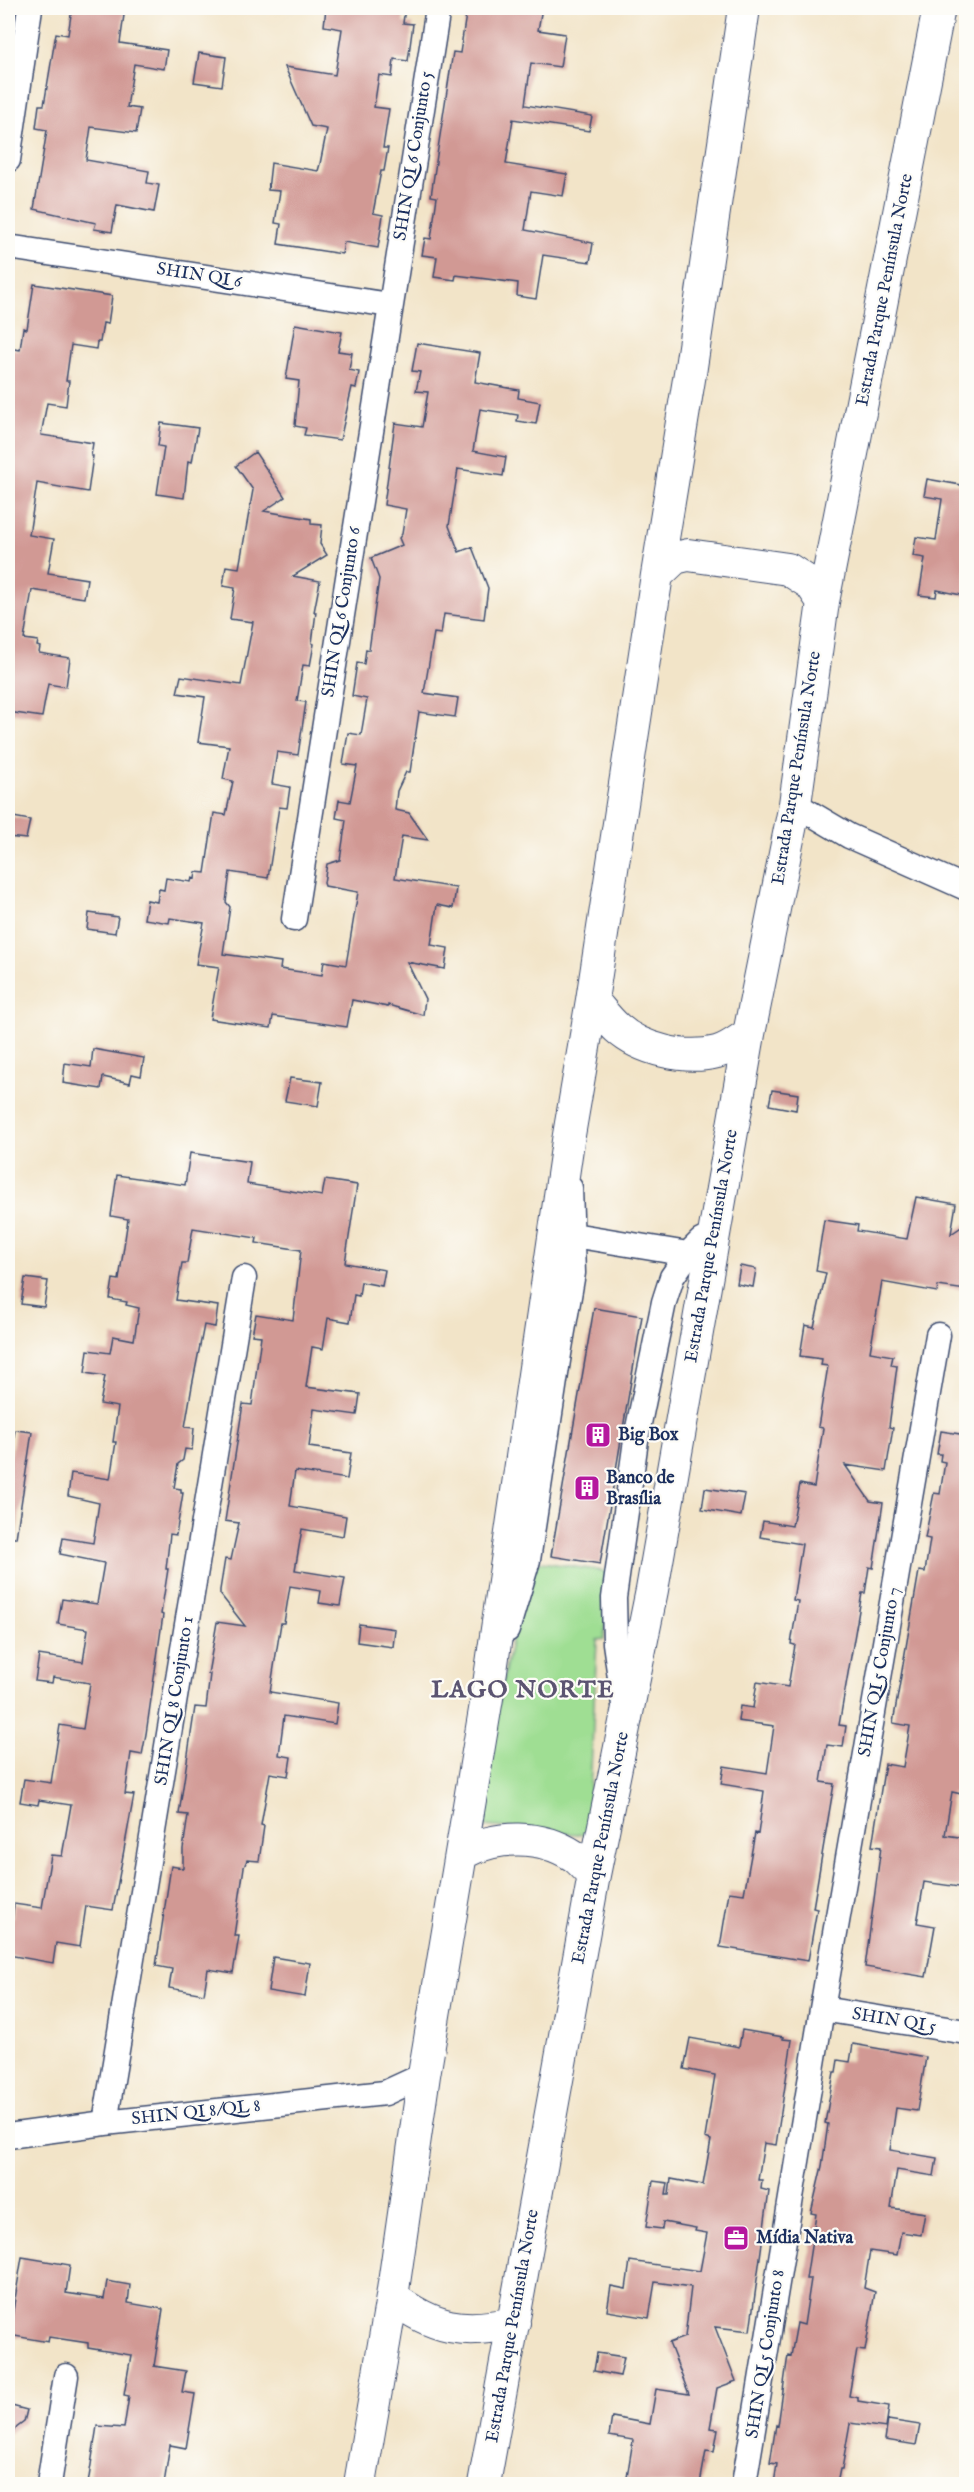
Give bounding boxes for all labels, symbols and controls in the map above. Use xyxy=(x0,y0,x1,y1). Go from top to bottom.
street label: SHIN QI 6 Conjunto 5 xyxy=(389,69,439,242)
street label: Estrada Parque Península Norte xyxy=(851,172,919,408)
street label: SHIN QI 6 xyxy=(155,258,244,294)
street label: SHIN QI 6 Conjunto 6 xyxy=(317,525,367,699)
street label: Estrada Parque Península Norte xyxy=(767,650,827,886)
street label: Estrada Parque Península Norte xyxy=(680,1128,744,1364)
building icon: Big Box xyxy=(583,1420,613,1450)
place label: Big Box xyxy=(618,1424,679,1447)
place label: Banco de Brasília xyxy=(606,1467,675,1511)
building icon: Banco de Brasília xyxy=(572,1473,602,1503)
street label: SHIN QI 5 Conjunto 7 xyxy=(854,1585,906,1759)
street label: SHIN QI 8 Conjunto 1 xyxy=(150,1615,200,1787)
district label: LAGO NORTE xyxy=(431,1675,615,1706)
street label: Estrada Parque Península Norte xyxy=(567,1730,635,1966)
street label: SHIN QI 5 xyxy=(850,2003,938,2039)
street label: SHIN QI 8/QL 8 xyxy=(130,2095,262,2131)
street label: Estrada Parque Península Norte xyxy=(481,2208,545,2444)
office icon: Mídia Nativa xyxy=(721,2223,751,2253)
place label: Mídia Nativa xyxy=(756,2227,854,2250)
street label: SHIN QI 5 Conjunto 8 xyxy=(741,2268,791,2440)

